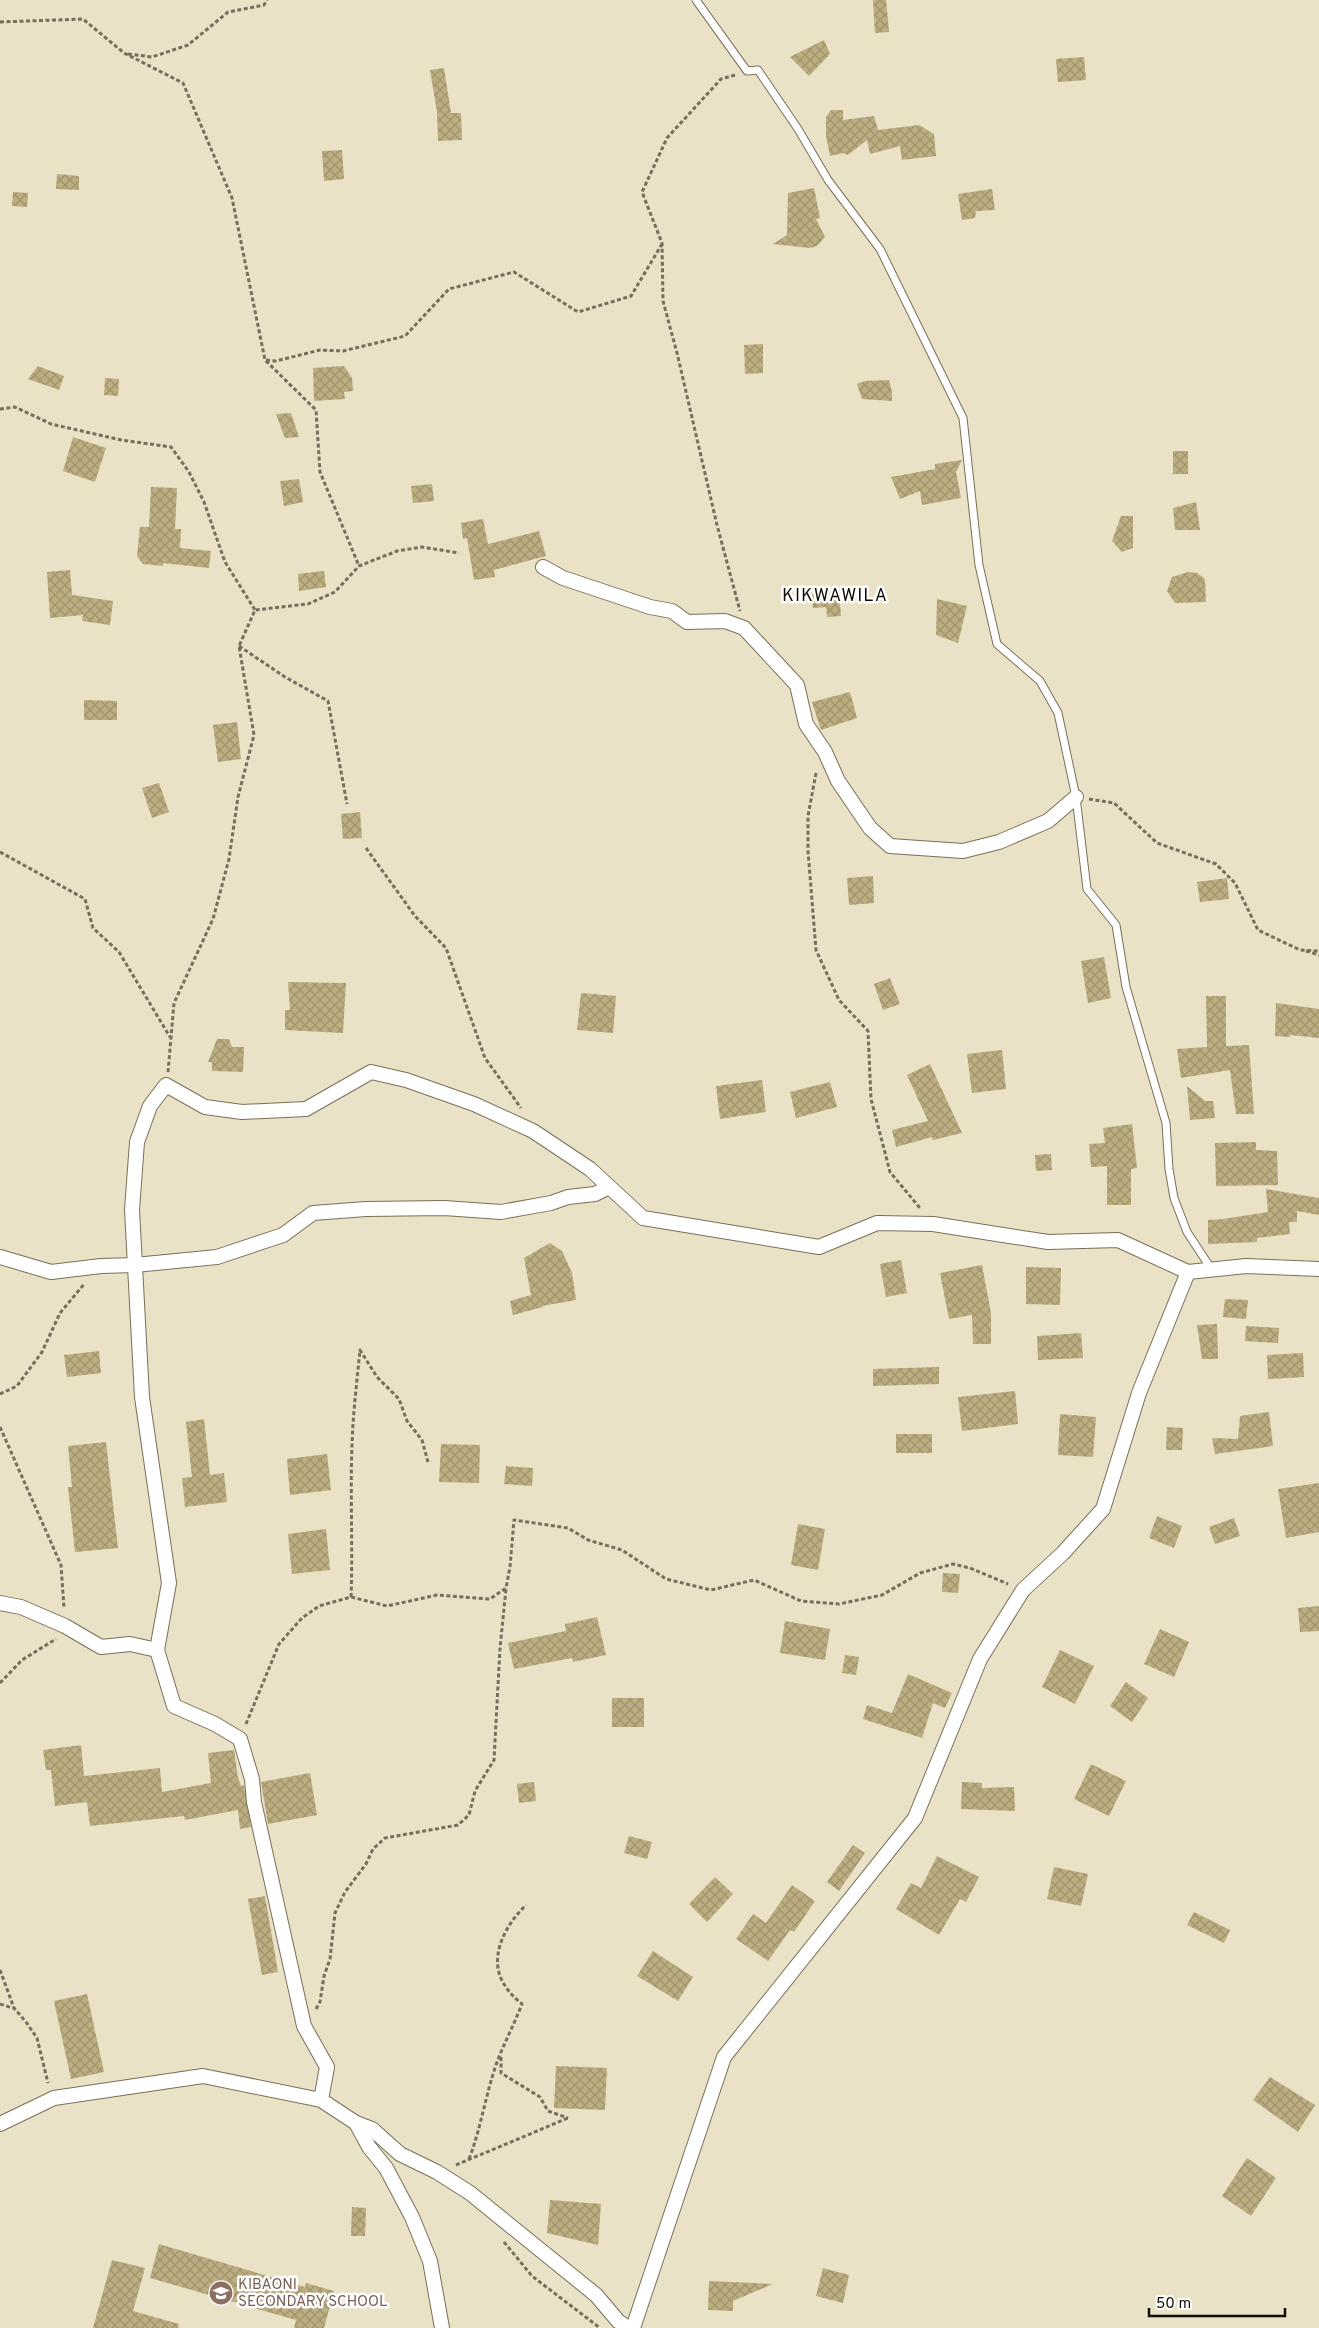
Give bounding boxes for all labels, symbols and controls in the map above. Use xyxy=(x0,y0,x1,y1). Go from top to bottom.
district label: KIKWAWILA xyxy=(782,585,888,608)
place label: KIBAONI SECONDARY SCHOOL xyxy=(238,2276,387,2312)
school or university icon: KIBAONI SECONDARY SCHOOL xyxy=(208,2280,234,2306)
scale bar xyxy=(1149,2286,1285,2318)
text: 50 m xyxy=(1156,2295,1191,2314)

